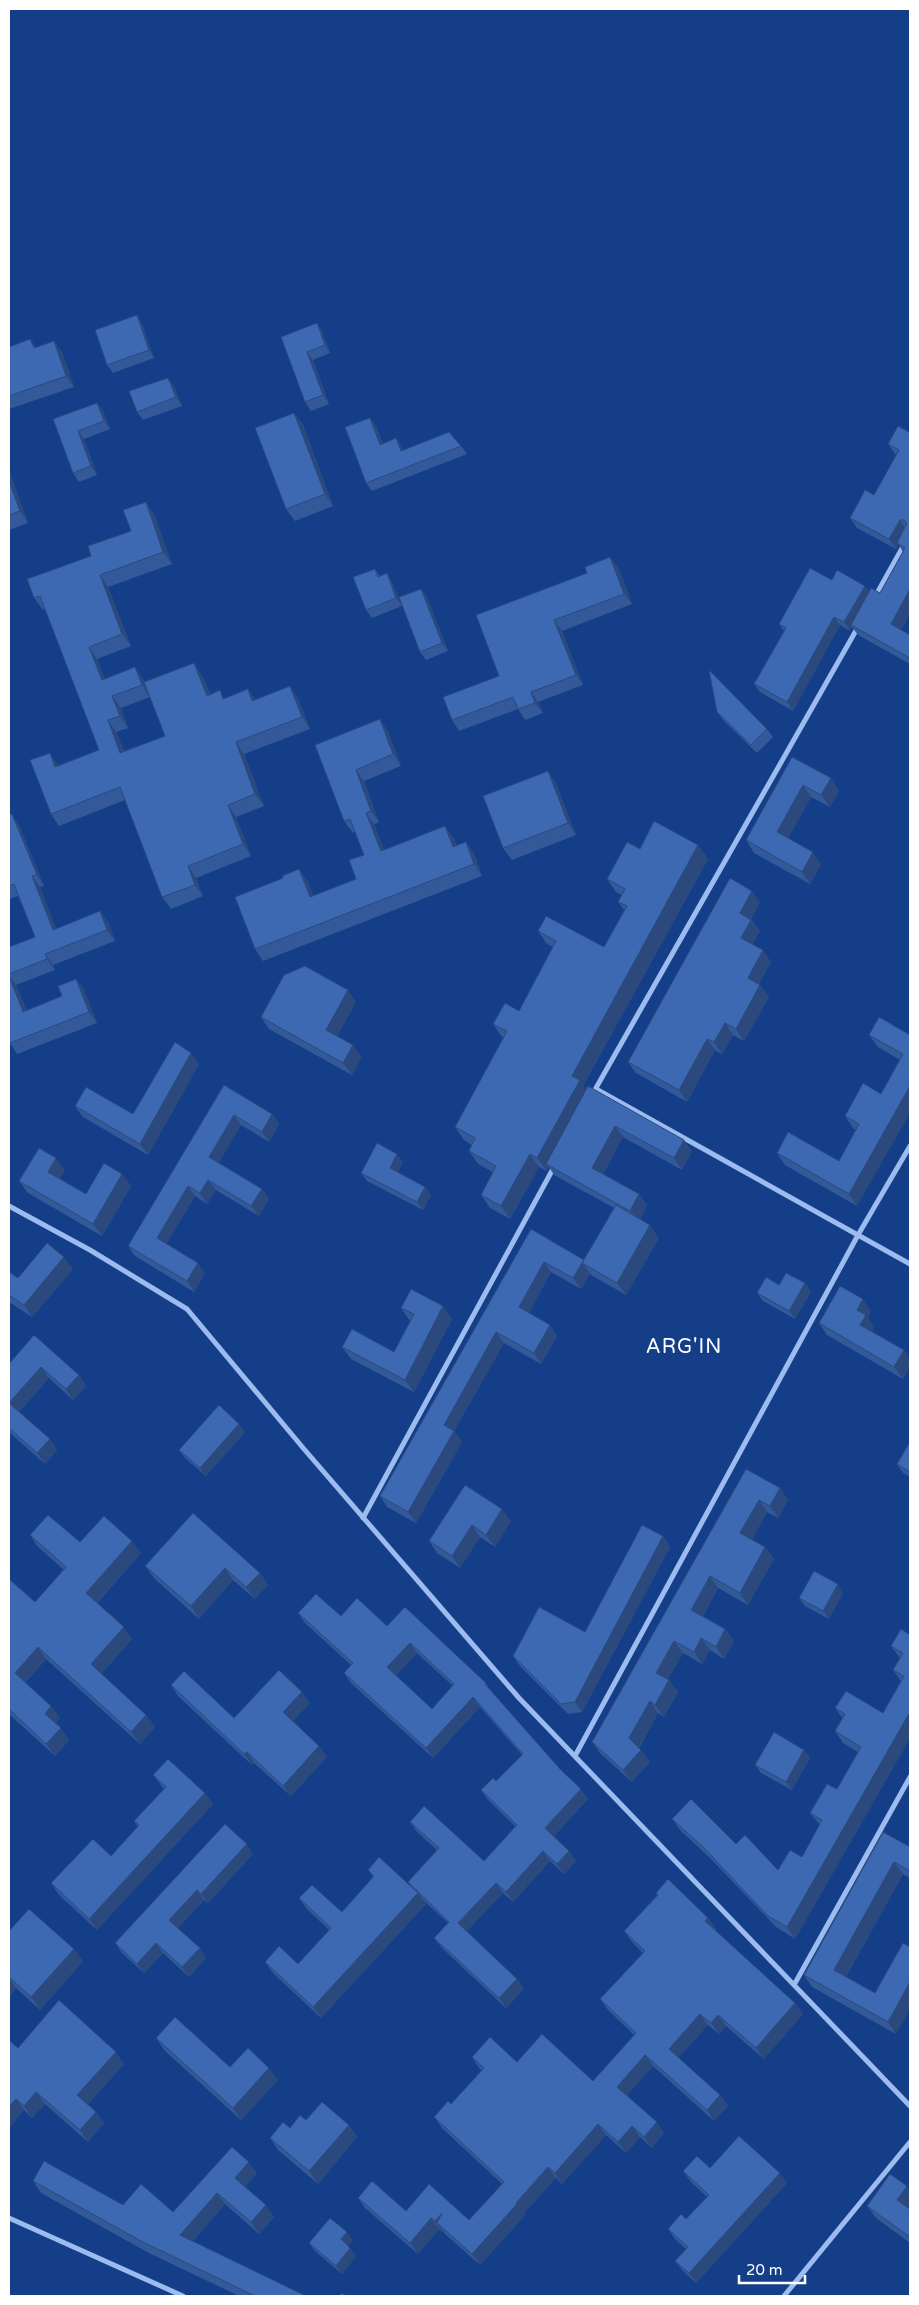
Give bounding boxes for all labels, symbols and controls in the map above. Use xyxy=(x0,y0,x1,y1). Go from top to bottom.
district label: ARG'IN xyxy=(646,1335,722,1359)
scale bar xyxy=(739,2252,805,2284)
text: 20 m xyxy=(746,2261,783,2279)

